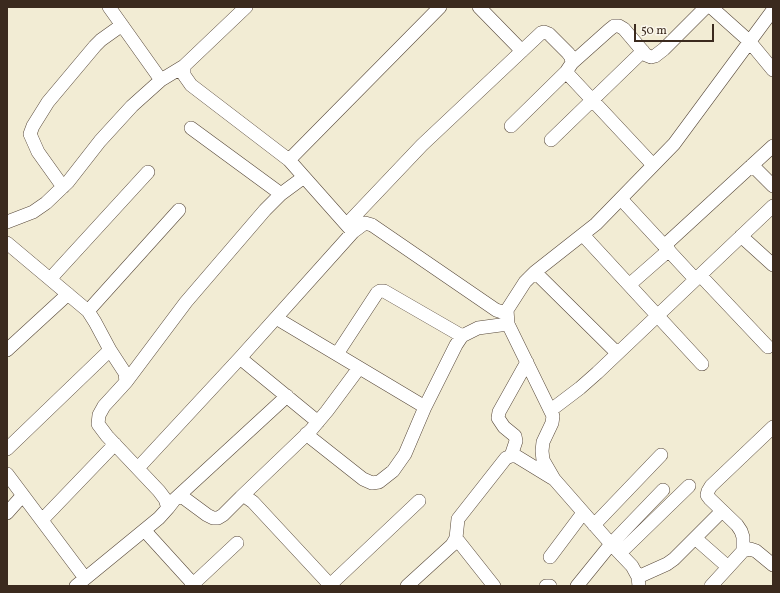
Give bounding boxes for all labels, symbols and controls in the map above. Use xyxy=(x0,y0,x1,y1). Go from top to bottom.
scale bar xyxy=(636,16,716,42)
text: 50 m xyxy=(641,23,667,39)

